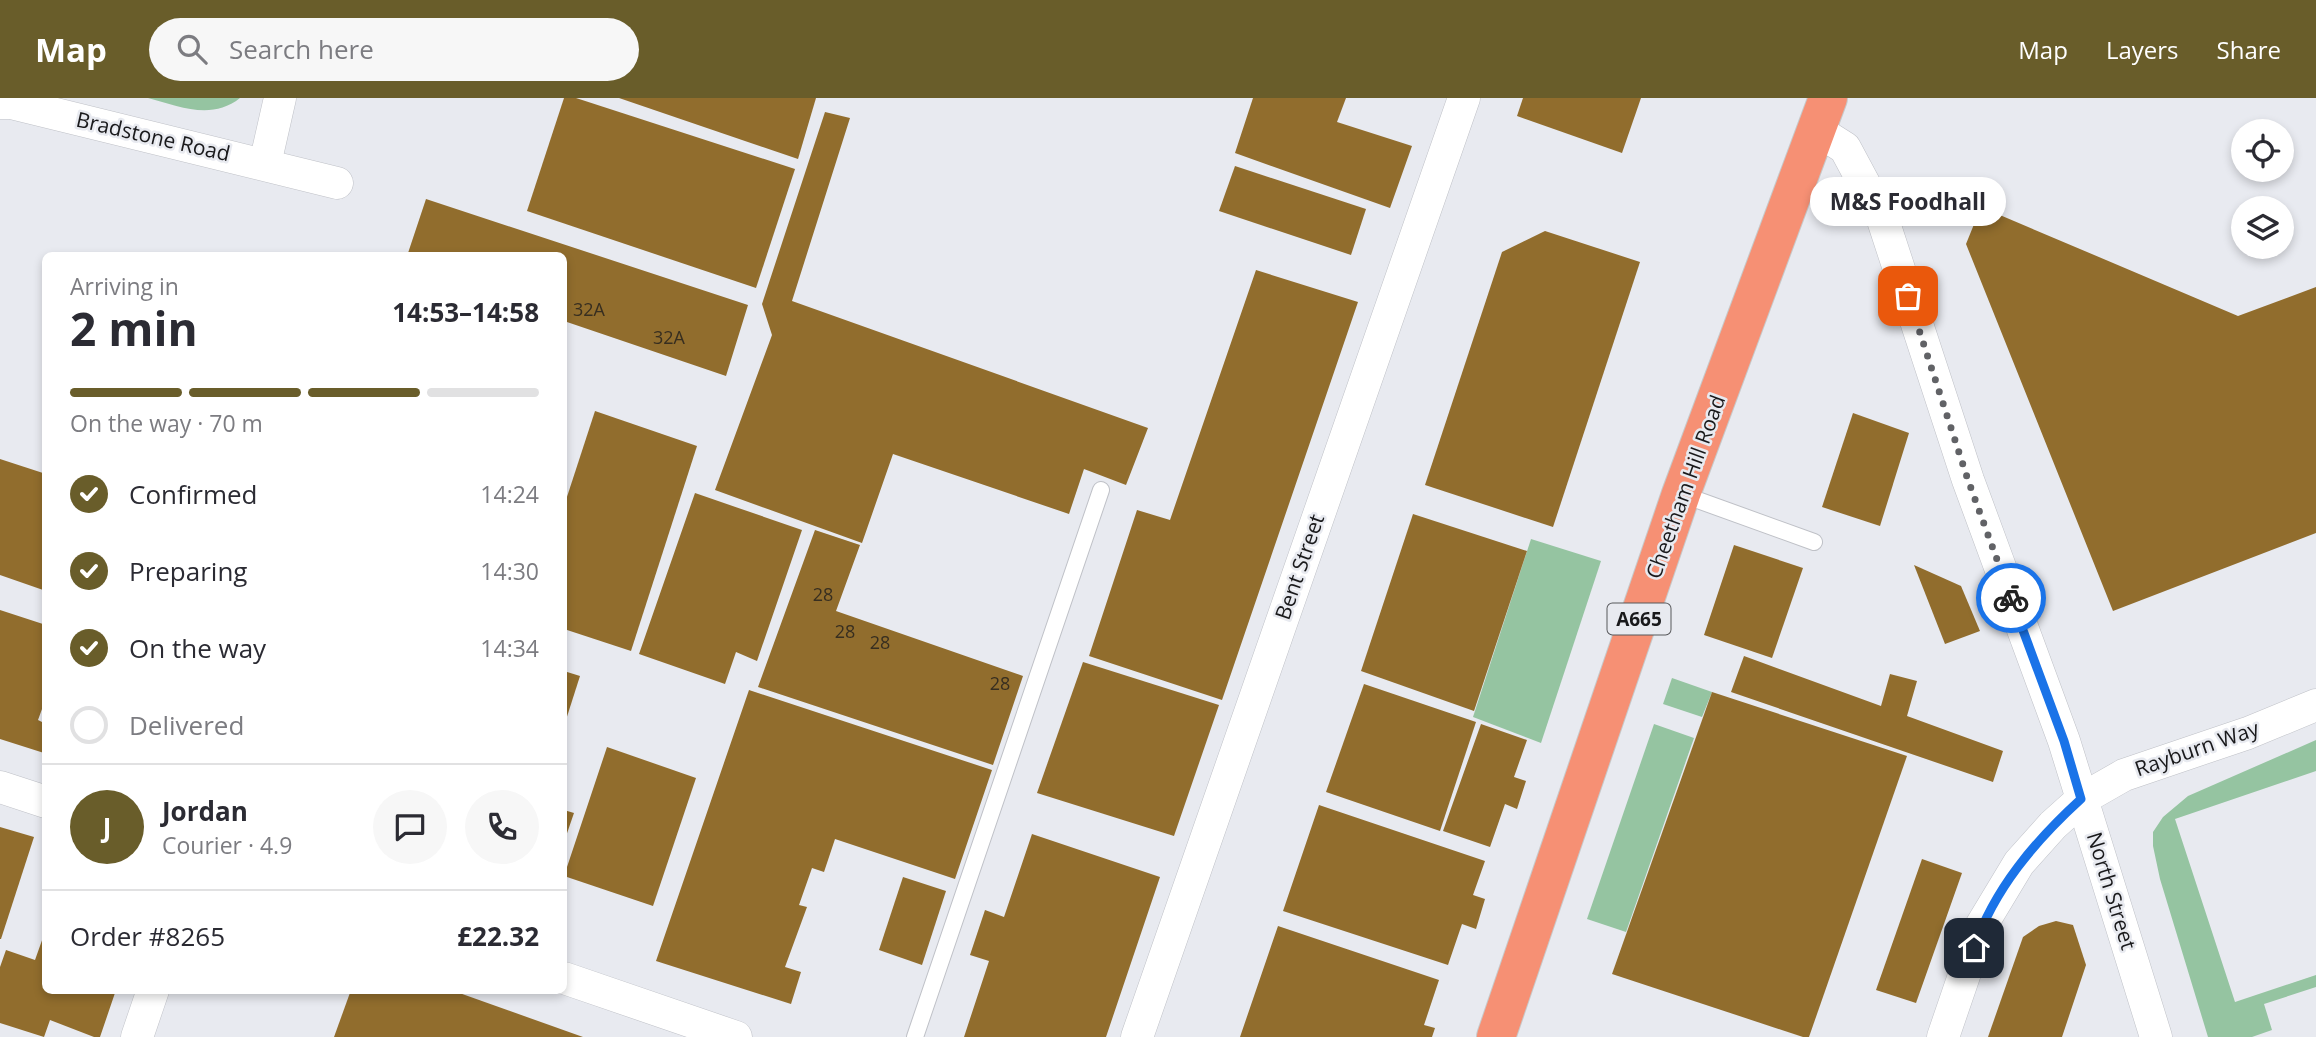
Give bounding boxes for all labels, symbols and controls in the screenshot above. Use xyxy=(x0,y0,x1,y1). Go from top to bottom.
search box xyxy=(149,18,639,81)
text: Map xyxy=(35,27,107,72)
icon: search xyxy=(173,30,211,68)
text: Search here xyxy=(229,31,374,67)
text: Map xyxy=(2018,33,2068,66)
text: Layers xyxy=(2106,33,2179,66)
text: Share xyxy=(2217,33,2281,66)
street label: Bradstone Road xyxy=(74,105,233,167)
map controls xyxy=(2231,119,2294,259)
button: locate xyxy=(2231,119,2294,182)
callout: M&S Foodhall xyxy=(1810,177,2006,226)
text: M&S Foodhall xyxy=(1830,185,1986,217)
button: layers xyxy=(2231,196,2294,259)
pin xyxy=(1878,266,1938,326)
text: Arriving in xyxy=(70,270,179,302)
icon: bag xyxy=(1889,277,1927,315)
text: 14:53–14:58 xyxy=(392,294,539,330)
text: 2 min xyxy=(70,297,198,359)
house number: 32A xyxy=(573,297,606,321)
house number: 32A xyxy=(653,325,686,349)
street label: Cheetham Hill Road xyxy=(1639,391,1731,582)
text: On the way · 70 m xyxy=(70,407,263,439)
icon: check xyxy=(70,475,108,513)
text: Confirmed xyxy=(129,476,257,512)
text: 14:24 xyxy=(480,478,539,510)
street label: Bent Street xyxy=(1268,510,1330,623)
icon: check xyxy=(70,552,108,590)
text: Preparing xyxy=(129,553,247,589)
text: 14:30 xyxy=(480,555,539,587)
courier xyxy=(1976,563,2046,633)
icon: bike xyxy=(1992,579,2030,617)
house number: 28 xyxy=(813,582,833,606)
road number: A665 xyxy=(1608,604,1670,634)
house number: 28 xyxy=(835,619,855,643)
icon: check xyxy=(70,629,108,667)
text: On the way xyxy=(129,630,266,666)
house number: 28 xyxy=(870,630,890,654)
text: 14:34 xyxy=(480,632,539,664)
house number: 28 xyxy=(990,671,1010,695)
text: Delivered xyxy=(129,707,244,743)
street label: Rayburn Way xyxy=(2131,714,2263,782)
button: chat xyxy=(373,790,447,864)
button: phone xyxy=(465,790,539,864)
text: Jordan xyxy=(162,793,248,829)
text: J xyxy=(103,809,111,845)
text: Courier · 4.9 xyxy=(162,829,292,861)
street label: North Street xyxy=(2081,829,2143,953)
text: Order #8265 xyxy=(70,918,225,954)
text: £22.32 xyxy=(457,918,539,954)
pin xyxy=(1944,918,2004,978)
icon: home xyxy=(1955,929,1993,967)

